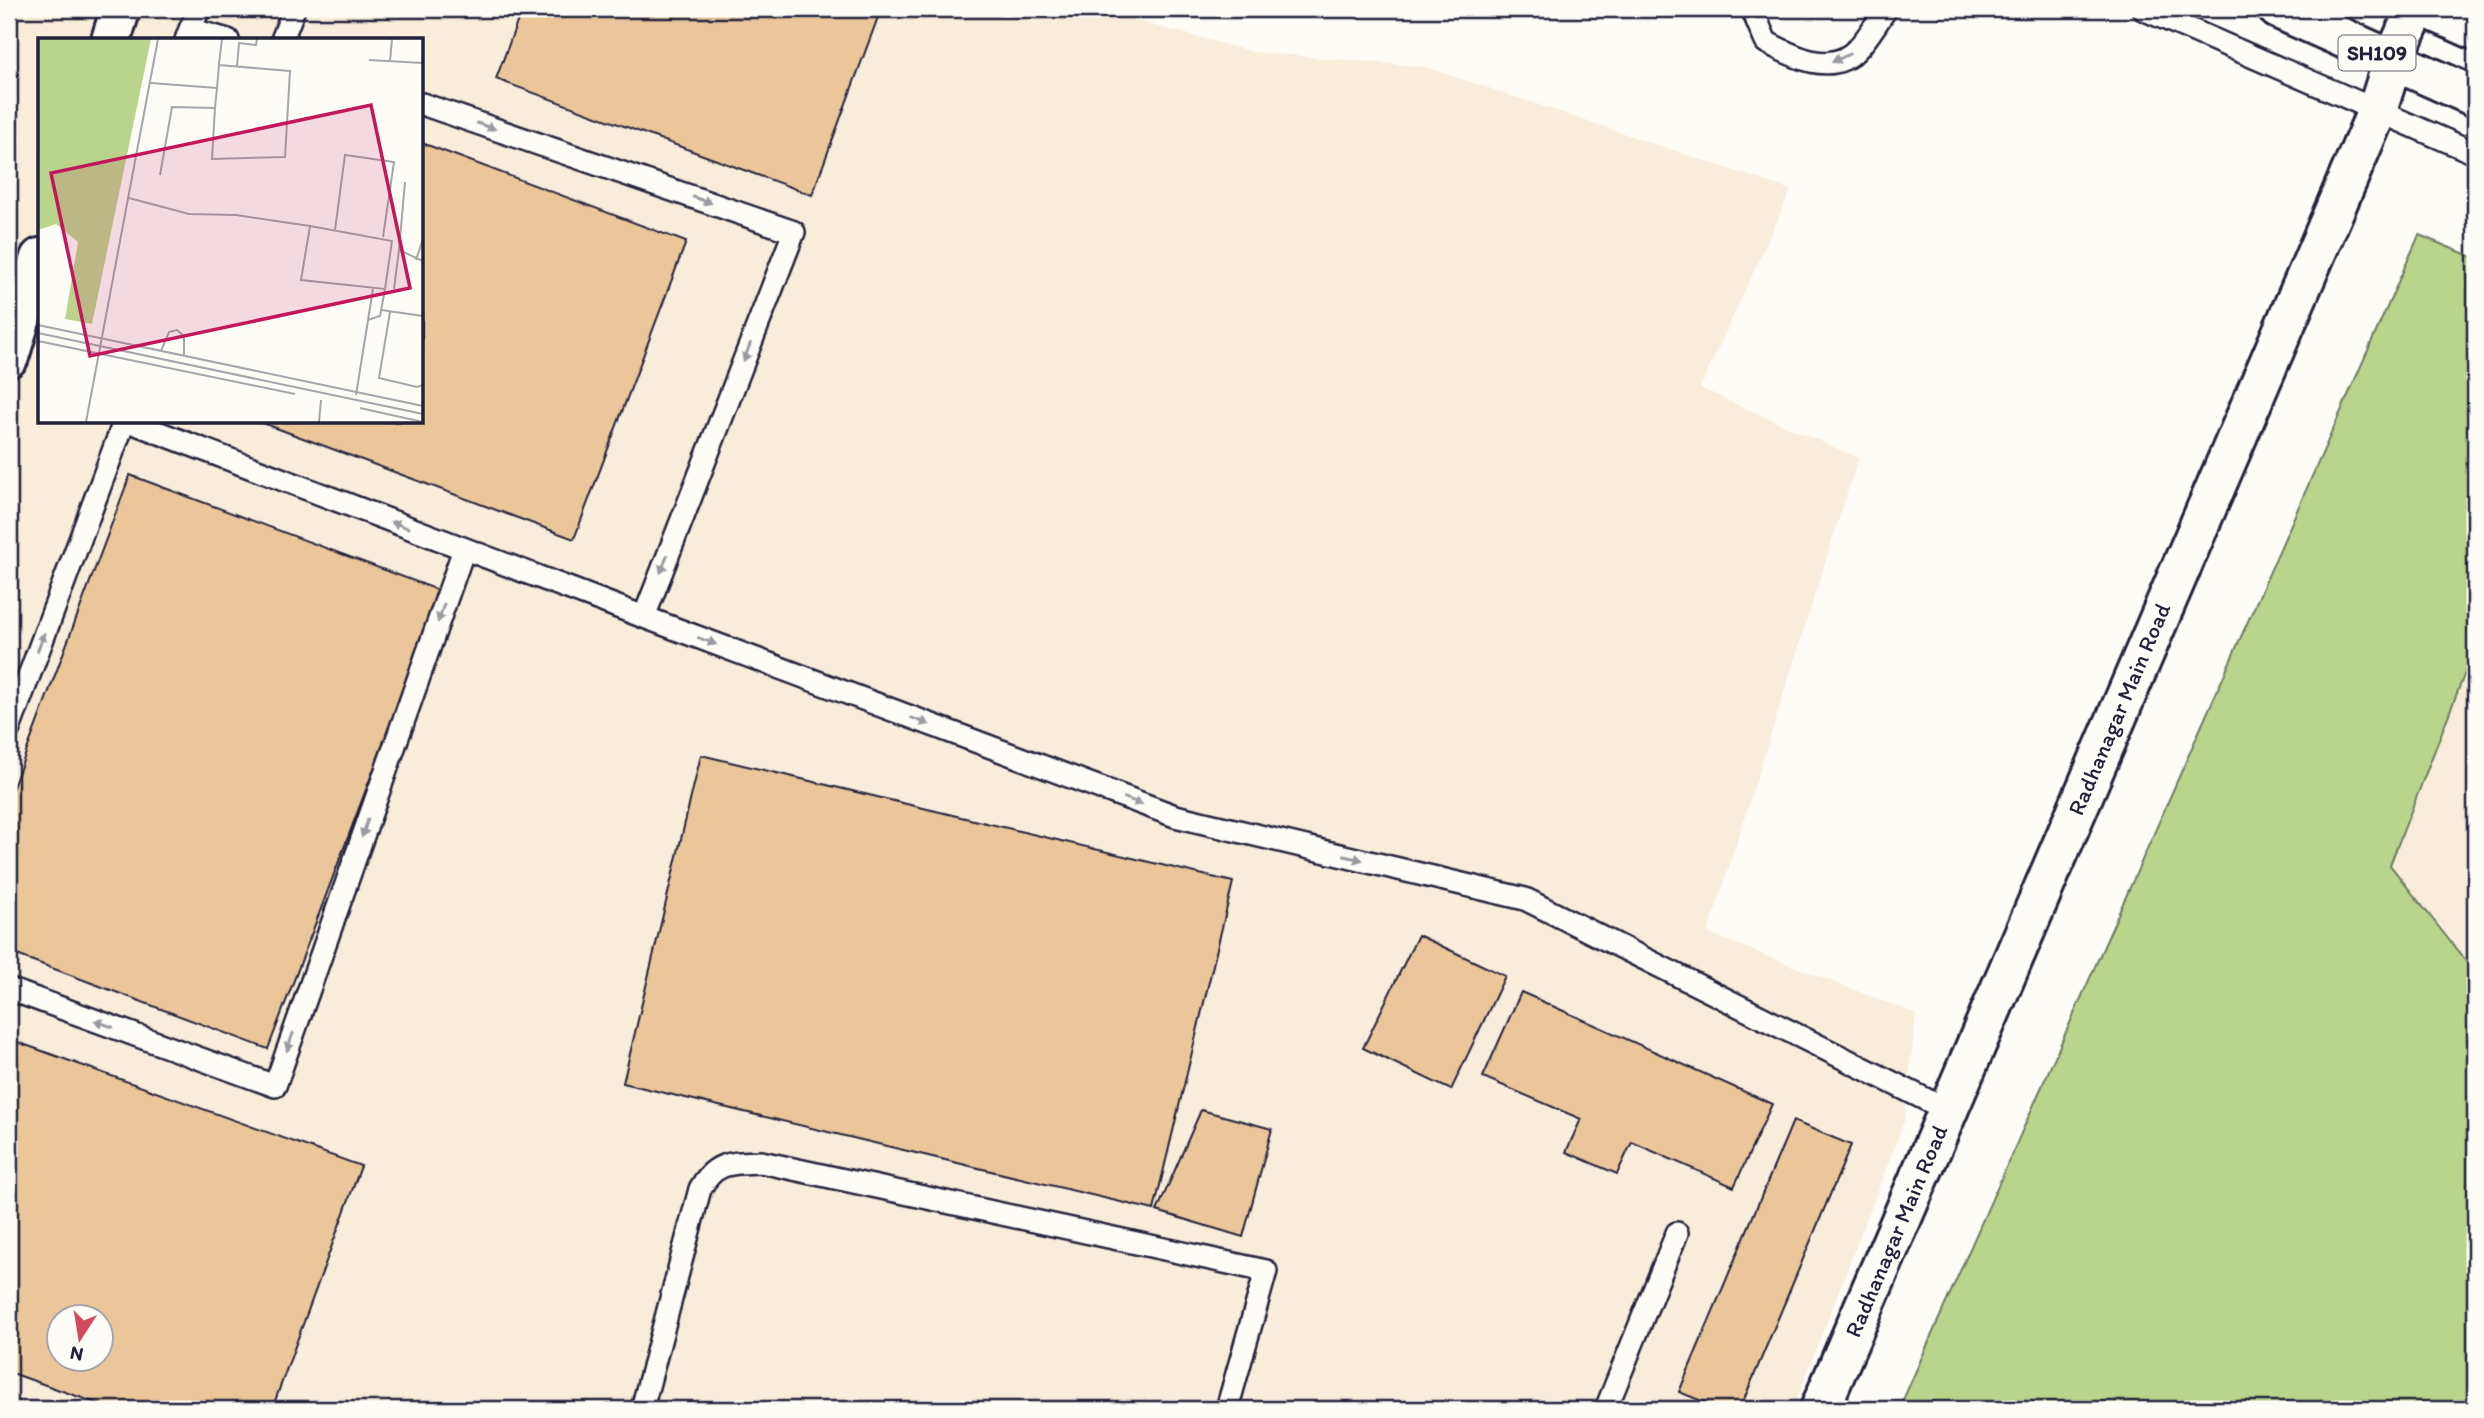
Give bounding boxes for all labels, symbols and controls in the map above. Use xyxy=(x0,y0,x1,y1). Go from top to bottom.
road number: SH109 xyxy=(2338,36,2416,70)
inset map xyxy=(38,38,424,424)
one-way arrow xyxy=(1831,53,1852,64)
one-way arrow xyxy=(476,121,497,132)
one-way arrow xyxy=(691,195,712,206)
one-way arrow xyxy=(741,342,752,363)
one-way arrow xyxy=(389,519,410,530)
one-way arrow xyxy=(659,554,670,575)
street label: Radhanagar Main Road xyxy=(2062,598,2176,819)
one-way arrow xyxy=(435,603,446,624)
one-way arrow xyxy=(36,632,47,653)
one-way arrow xyxy=(697,636,718,647)
one-way arrow xyxy=(910,715,931,726)
one-way arrow xyxy=(1123,795,1144,806)
one-way arrow xyxy=(360,817,371,838)
one-way arrow xyxy=(1342,853,1364,864)
one-way arrow xyxy=(93,1018,114,1029)
one-way arrow xyxy=(284,1032,295,1053)
street label: Radhanagar Main Road xyxy=(1839,1120,1953,1341)
north arrow xyxy=(46,1302,116,1372)
text: N xyxy=(68,1342,85,1367)

